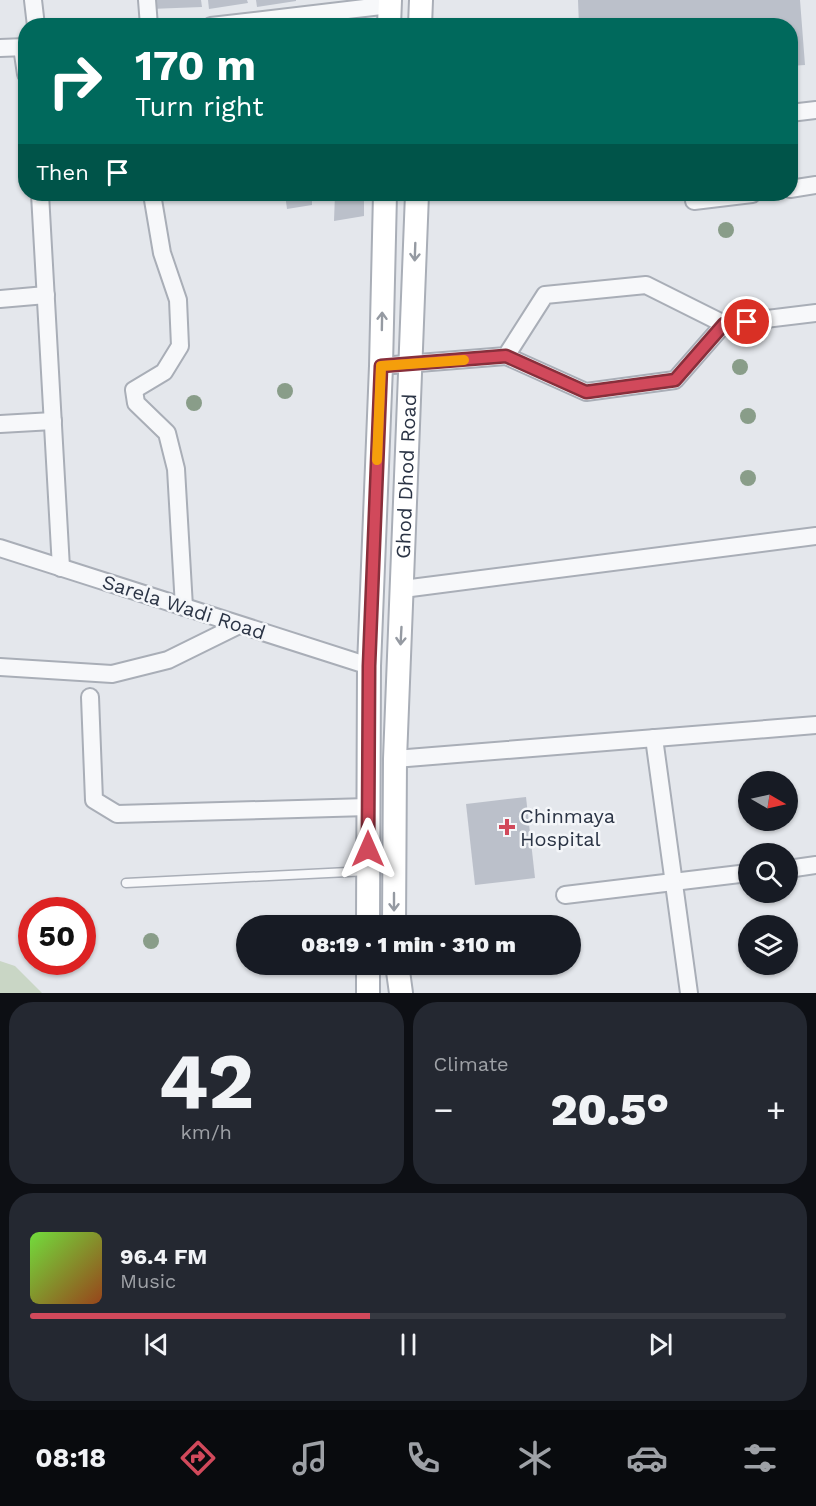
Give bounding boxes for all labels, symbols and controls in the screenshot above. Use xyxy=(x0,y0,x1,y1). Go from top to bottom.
text: 170 m xyxy=(135,41,256,90)
icon: right xyxy=(36,42,114,120)
text: Turn right xyxy=(135,91,264,123)
icon: arrive xyxy=(101,156,134,189)
text: Then xyxy=(36,160,89,185)
one-way arrow xyxy=(409,241,420,261)
pin xyxy=(721,296,772,347)
icon: arrive xyxy=(730,305,763,338)
one-way arrow xyxy=(377,312,388,332)
street label: Ghod Dhod Road xyxy=(391,393,421,559)
street label: Sarela Wadi Road xyxy=(100,569,268,645)
one-way arrow xyxy=(395,625,406,645)
north arrow xyxy=(738,771,798,831)
map controls xyxy=(738,771,798,975)
place label: Chinmaya Hospital xyxy=(520,804,615,851)
position arrow xyxy=(336,817,400,881)
marker: Chinmaya Hospital xyxy=(498,818,516,836)
button: search xyxy=(738,843,798,903)
one-way arrow xyxy=(388,891,400,911)
speed limit sign: 50 xyxy=(18,897,96,975)
button: layers xyxy=(738,915,798,975)
text: 08:19 · 1 min · 310 m xyxy=(301,932,516,957)
text: 42 xyxy=(158,1035,254,1127)
text: Climate xyxy=(434,1052,509,1076)
text: 20.5° xyxy=(550,1083,669,1136)
text: − xyxy=(434,1090,453,1129)
text: + xyxy=(766,1090,786,1129)
text: km/h xyxy=(180,1120,232,1144)
text: 96.4 FM xyxy=(120,1244,207,1269)
text: Music xyxy=(120,1269,176,1293)
icon: previous xyxy=(140,1328,173,1361)
icon: pause xyxy=(392,1328,425,1361)
icon: next xyxy=(644,1328,677,1361)
icon: directions xyxy=(177,1437,219,1479)
icon: music xyxy=(289,1437,331,1479)
icon: phone xyxy=(402,1437,444,1479)
icon: climate xyxy=(514,1437,556,1479)
icon: car xyxy=(626,1437,668,1479)
icon: filters xyxy=(739,1437,781,1479)
text: 08:18 xyxy=(35,1442,106,1474)

